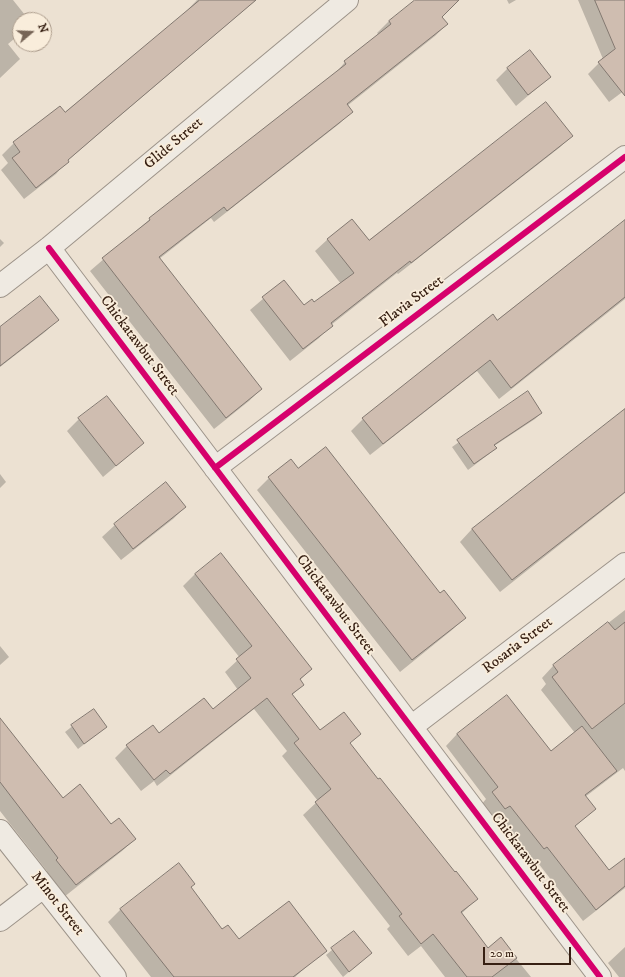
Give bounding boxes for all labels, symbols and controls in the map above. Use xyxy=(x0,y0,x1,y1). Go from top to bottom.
north arrow xyxy=(12,12,52,52)
text: N xyxy=(34,22,50,35)
street label: Glide Street xyxy=(141,114,207,174)
street label: Flavia Street xyxy=(376,272,448,332)
street label: Chickatawbut Street xyxy=(96,292,182,400)
street label: Chickatawbut Street xyxy=(292,551,378,659)
street label: Rosaria Street xyxy=(479,614,557,678)
street label: Chickatawbut Street xyxy=(487,809,573,917)
street label: Minot Street xyxy=(26,868,88,940)
scale bar xyxy=(485,939,573,965)
text: 20 m xyxy=(490,946,514,961)

